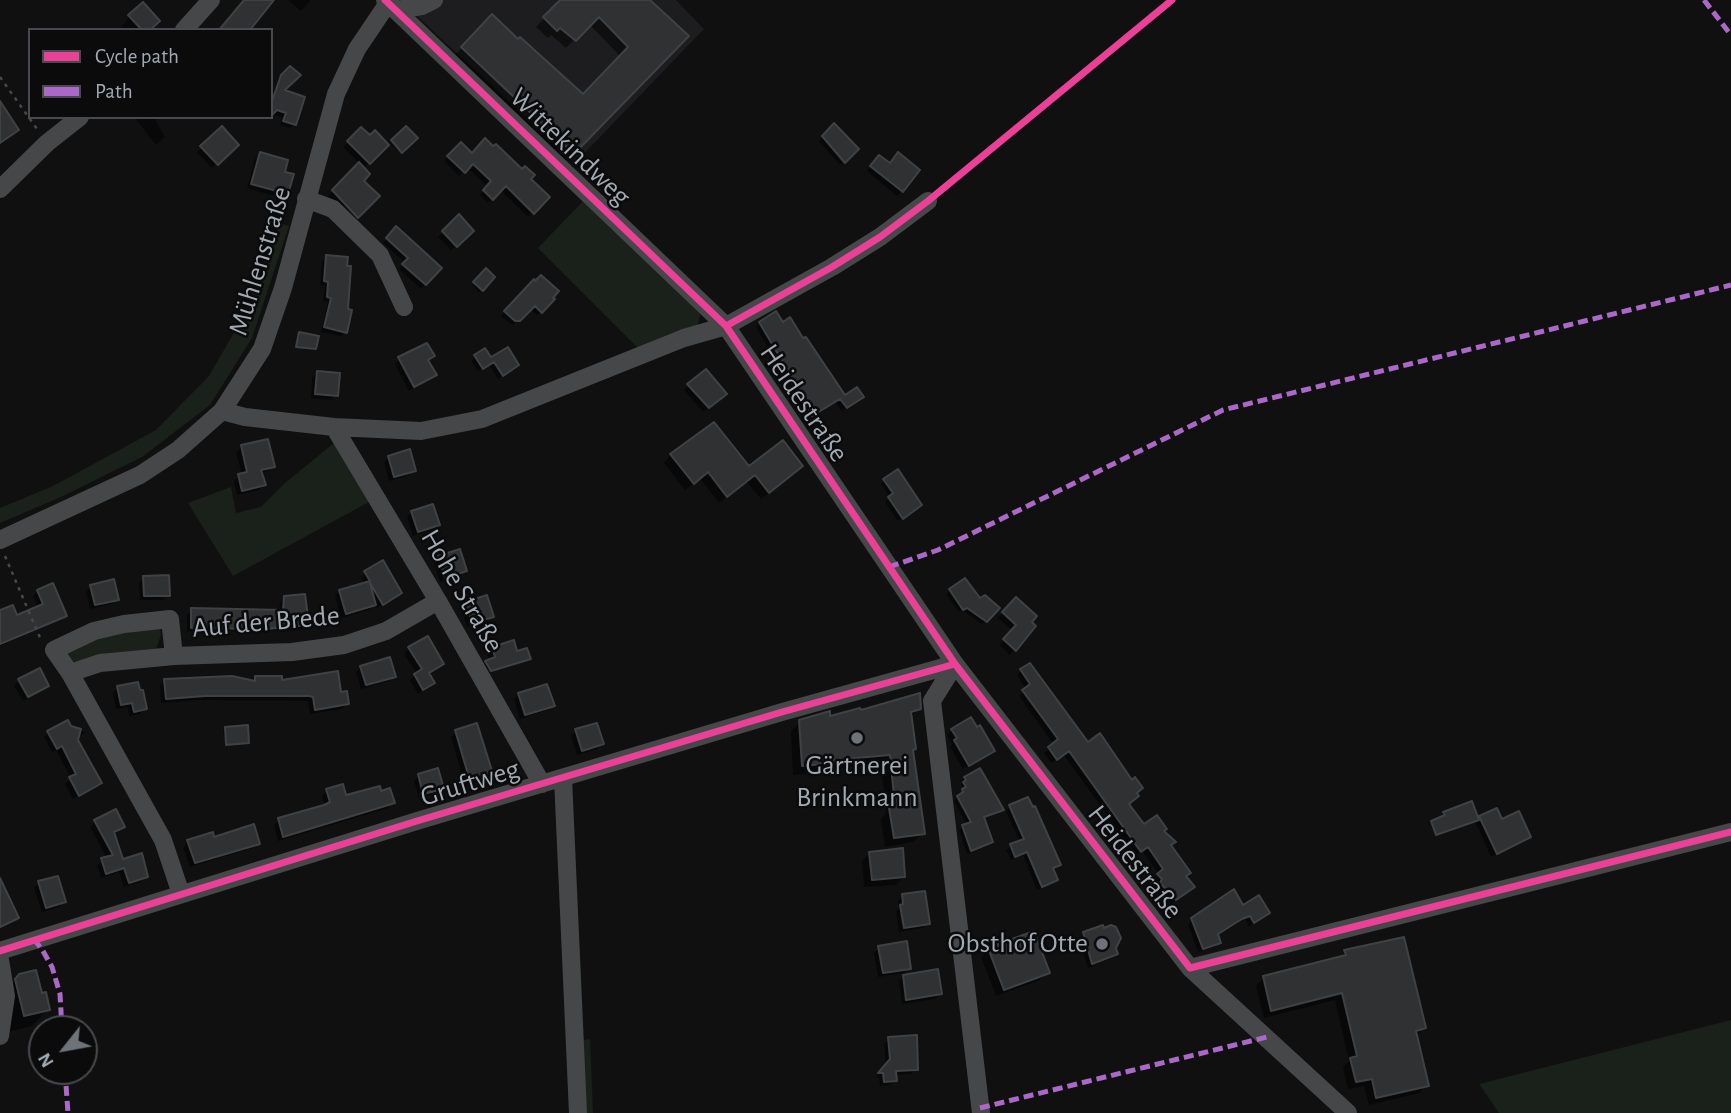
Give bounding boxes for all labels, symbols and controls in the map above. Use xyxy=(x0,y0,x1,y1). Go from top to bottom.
legend xyxy=(28,28,273,119)
text: Cycle path xyxy=(95,46,179,67)
text: Path xyxy=(95,81,133,102)
street label: Wittekindweg xyxy=(502,81,638,213)
street label: Mühlenstraße xyxy=(221,182,299,340)
street label: Heidestraße xyxy=(752,338,856,468)
street label: Hohe Straße xyxy=(413,523,511,659)
street label: Auf der Brede xyxy=(191,599,341,645)
marker: Gärtnerei Brinkmann xyxy=(849,730,865,746)
place label: Gärtnerei Brinkmann xyxy=(796,749,918,815)
street label: Gruftweg xyxy=(416,752,524,814)
street label: Heidestraße xyxy=(1080,798,1190,926)
place label: Obsthof Otte xyxy=(948,927,1088,961)
marker: Obsthof Otte xyxy=(1094,936,1110,952)
north arrow xyxy=(28,1015,98,1085)
text: N xyxy=(35,1049,58,1071)

